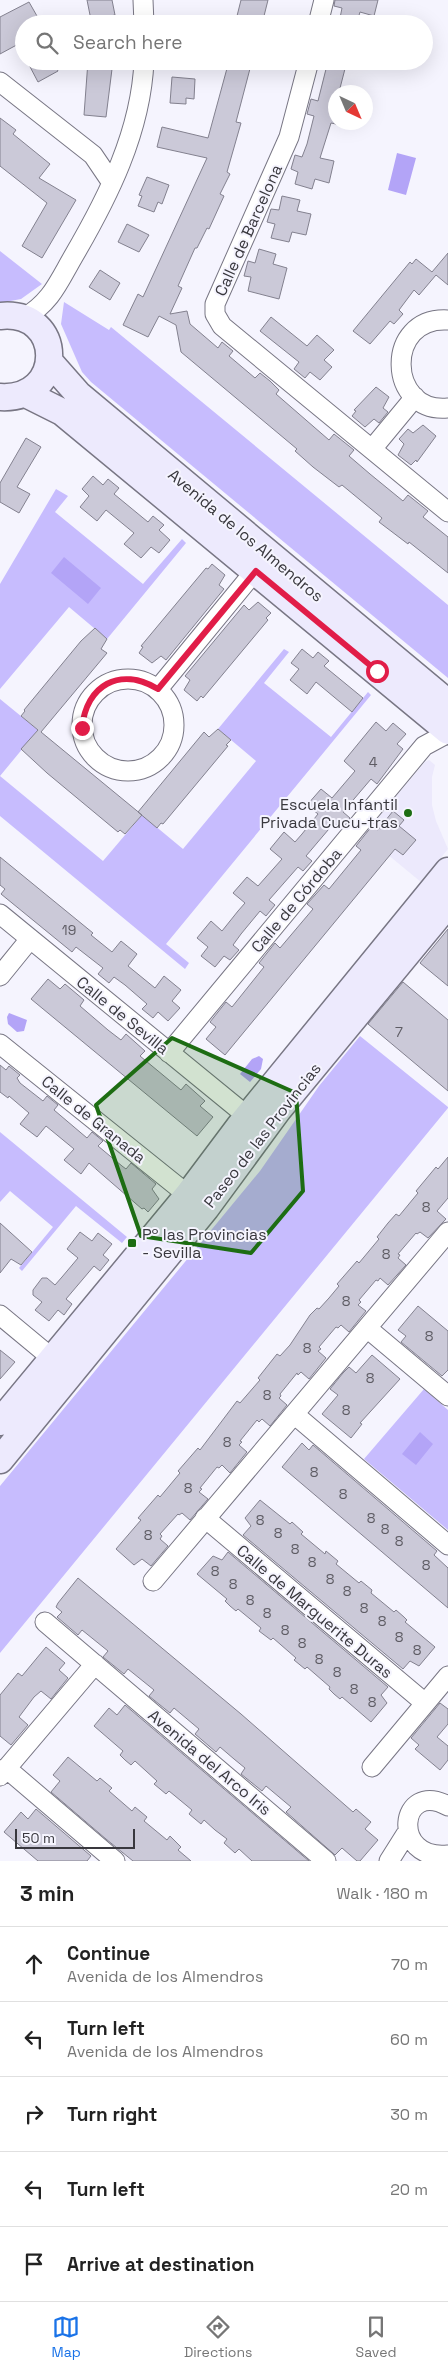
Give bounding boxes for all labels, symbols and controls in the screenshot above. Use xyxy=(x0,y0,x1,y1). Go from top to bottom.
search box xyxy=(15,15,433,70)
icon: search xyxy=(33,29,61,57)
text: Search here xyxy=(73,30,183,55)
north arrow xyxy=(328,85,373,130)
street label: Calle de Barcelona xyxy=(210,161,287,299)
street label: Avenida de los Almendros xyxy=(164,464,328,607)
route start xyxy=(366,660,389,683)
route end xyxy=(71,717,94,740)
house number: 4 xyxy=(369,753,378,771)
place label: Escuela Infantil Privada Cucu-tras xyxy=(260,794,398,833)
marker: Escuela Infantil Privada Cucu-tras xyxy=(402,807,414,819)
street label: Calle de Córdoba xyxy=(246,844,346,957)
house number: 19 xyxy=(62,921,76,939)
street label: Calle de Sevilla xyxy=(72,972,173,1059)
house number: 7 xyxy=(395,1023,403,1041)
street label: Paseo de las Provincias xyxy=(199,1059,326,1212)
street label: Calle de Granada xyxy=(37,1071,150,1168)
house number: 8 xyxy=(422,1198,431,1216)
place label: Pº las Provincias - Sevilla xyxy=(142,1224,267,1263)
marker: Pº las Provincias - Sevilla xyxy=(126,1237,138,1249)
house number: 8 xyxy=(382,1245,391,1263)
house number: 8 xyxy=(342,1292,351,1310)
house number: 8 xyxy=(425,1327,434,1345)
house number: 8 xyxy=(303,1339,312,1357)
house number: 8 xyxy=(366,1369,375,1387)
house number: 8 xyxy=(263,1386,272,1404)
house number: 8 xyxy=(342,1401,351,1419)
house number: 8 xyxy=(223,1433,232,1451)
house number: 8 xyxy=(310,1463,319,1481)
house number: 8 xyxy=(184,1479,193,1497)
house number: 8 xyxy=(339,1485,348,1503)
house number: 8 xyxy=(367,1509,376,1527)
house number: 8 xyxy=(256,1511,265,1529)
house number: 8 xyxy=(381,1520,390,1538)
house number: 8 xyxy=(274,1524,283,1542)
house number: 8 xyxy=(144,1526,153,1544)
house number: 8 xyxy=(395,1532,404,1550)
street label: Calle de Marguerite Duras xyxy=(232,1540,397,1683)
house number: 8 xyxy=(291,1540,300,1558)
house number: 8 xyxy=(308,1553,317,1571)
house number: 8 xyxy=(422,1556,431,1574)
house number: 8 xyxy=(211,1562,220,1580)
house number: 8 xyxy=(326,1570,335,1588)
house number: 8 xyxy=(229,1575,238,1593)
house number: 8 xyxy=(343,1582,352,1600)
house number: 8 xyxy=(246,1591,255,1609)
house number: 8 xyxy=(360,1599,369,1617)
house number: 8 xyxy=(263,1604,272,1622)
house number: 8 xyxy=(378,1612,387,1630)
house number: 8 xyxy=(281,1621,290,1639)
house number: 8 xyxy=(395,1628,404,1646)
house number: 8 xyxy=(298,1634,307,1652)
house number: 8 xyxy=(413,1641,422,1659)
house number: 8 xyxy=(315,1650,324,1668)
house number: 8 xyxy=(333,1663,342,1681)
house number: 8 xyxy=(350,1680,359,1698)
house number: 8 xyxy=(368,1693,377,1711)
street label: Avenida del Arco Iris xyxy=(144,1705,275,1820)
scale bar xyxy=(15,1826,135,1849)
text: 50 m xyxy=(22,1829,55,1847)
text: 3 min xyxy=(20,1880,75,1907)
text: Walk · 180 m xyxy=(336,1883,428,1904)
text: Continue xyxy=(67,1941,150,1966)
icon: ahead xyxy=(20,1950,48,1978)
text: 70 m xyxy=(391,1954,428,1975)
text: Avenida de los Almendros xyxy=(67,1966,263,1987)
text: Turn left xyxy=(67,2016,145,2041)
icon: left xyxy=(20,2025,48,2053)
text: 60 m xyxy=(390,2029,428,2050)
text: Avenida de los Almendros xyxy=(67,2041,263,2062)
icon: right xyxy=(20,2100,48,2128)
text: Turn right xyxy=(67,2102,157,2127)
text: 30 m xyxy=(390,2104,428,2125)
icon: left xyxy=(20,2175,48,2203)
text: Turn left xyxy=(67,2177,145,2202)
text: 20 m xyxy=(390,2179,428,2200)
icon: arrive xyxy=(20,2250,48,2278)
text: Arrive at destination xyxy=(67,2252,255,2277)
tab: Map xyxy=(52,2313,81,2361)
tab: Directions xyxy=(184,2313,252,2361)
tab: Saved xyxy=(356,2313,396,2361)

